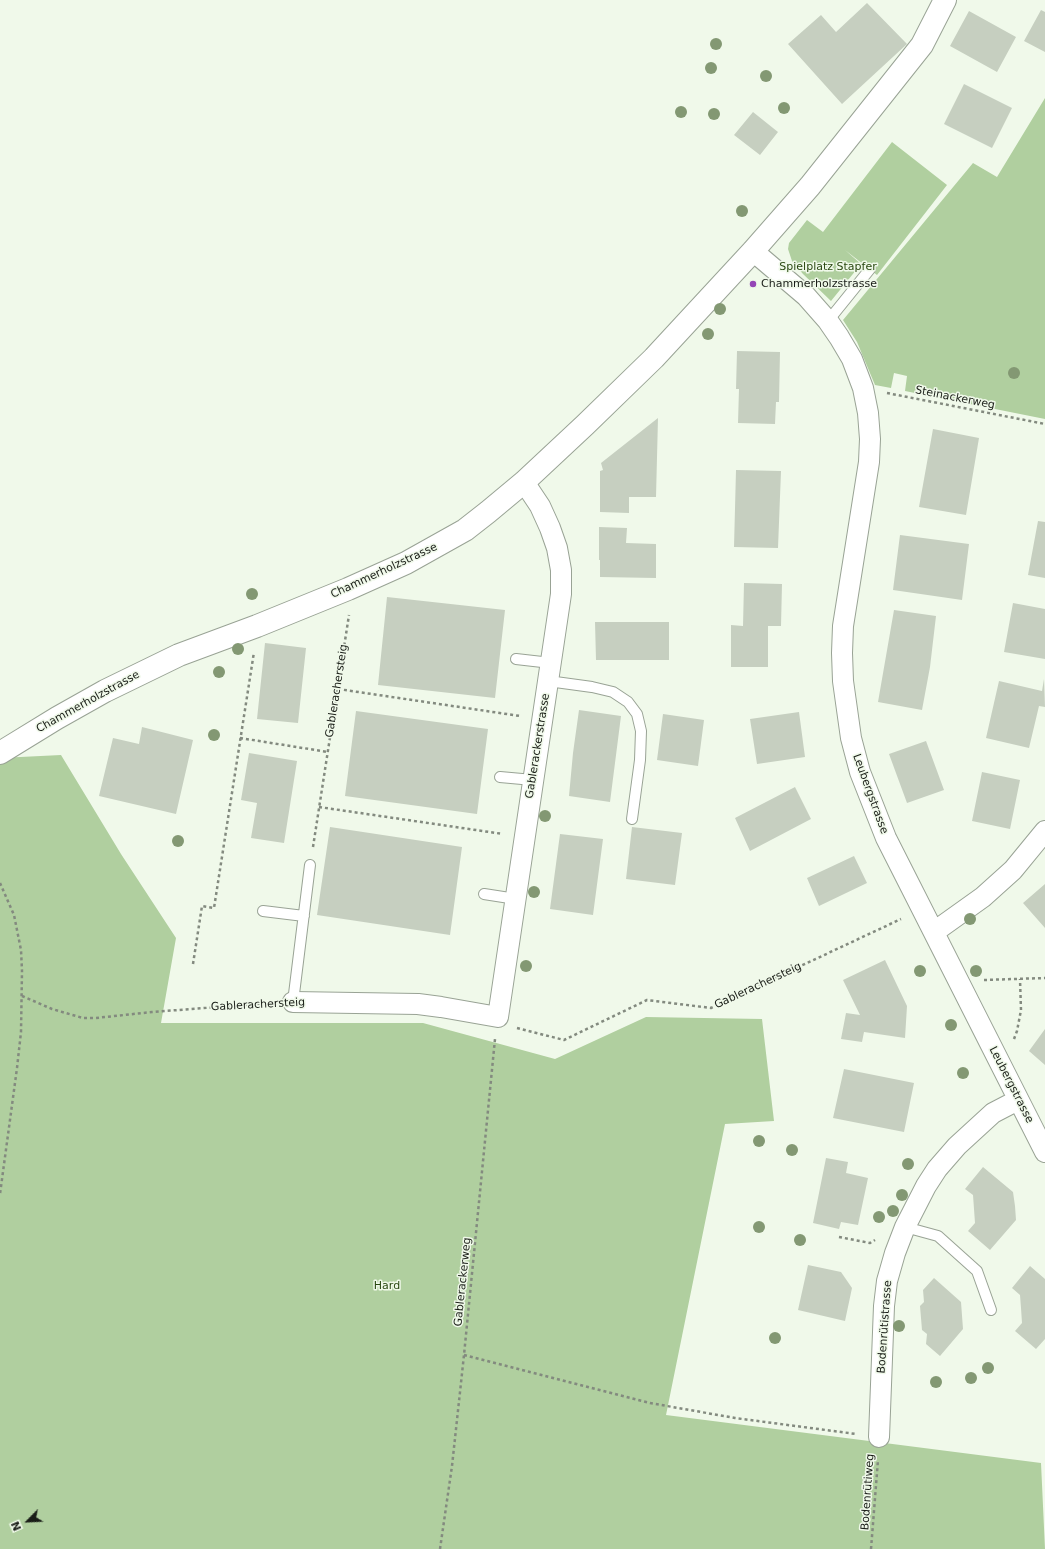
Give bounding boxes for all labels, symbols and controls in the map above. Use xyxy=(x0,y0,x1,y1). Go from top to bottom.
park label: Spielplatz Stapfer xyxy=(779,260,877,274)
place label: Chammerholzstrasse xyxy=(761,277,877,291)
marker: Chammerholzstrasse xyxy=(748,279,758,289)
street label: Steinackerweg xyxy=(914,384,996,412)
street label: Chammerholzstrasse xyxy=(329,541,439,601)
street label: Gablerachersteig xyxy=(323,643,351,739)
street label: Chammerholzstrasse xyxy=(34,668,142,736)
street label: Gablerackerstrasse xyxy=(523,693,553,799)
street label: Leubergstrasse xyxy=(849,752,891,836)
street label: Gablerachersteig xyxy=(712,960,804,1012)
street label: Gablerachersteig xyxy=(210,996,306,1014)
street label: Leubergstrasse xyxy=(986,1044,1036,1126)
street label: Gablerackerweg xyxy=(452,1237,474,1327)
park label: Hard xyxy=(374,1279,400,1293)
street label: Bodenrütistrasse xyxy=(875,1280,895,1374)
street label: Bodenrütiweg xyxy=(859,1453,877,1531)
north arrow xyxy=(8,1501,48,1541)
text: N xyxy=(9,1519,24,1533)

